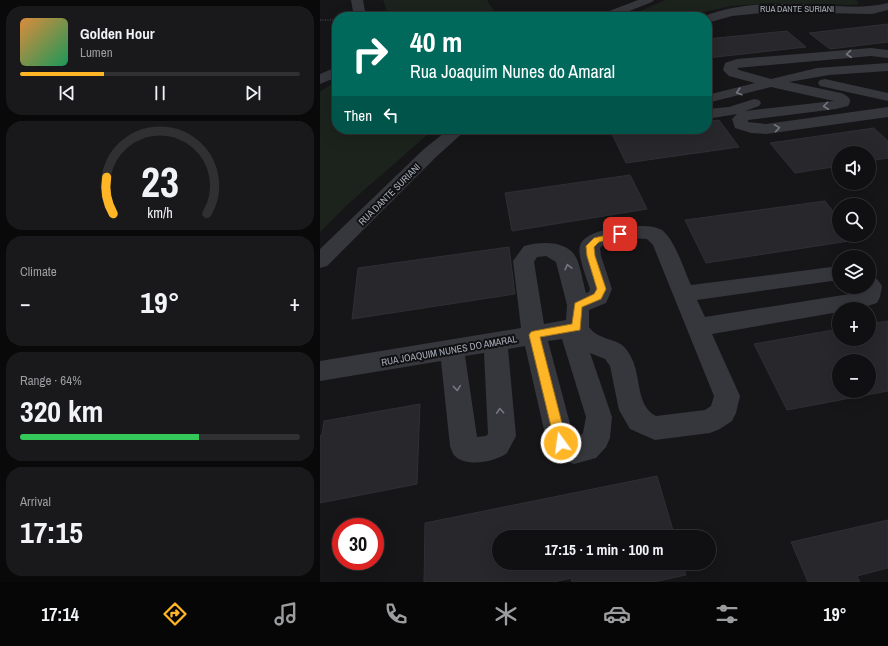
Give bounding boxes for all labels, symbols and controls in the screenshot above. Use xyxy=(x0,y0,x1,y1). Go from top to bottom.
street label: RUA DANTE SURIANI xyxy=(760,3,834,15)
text: Golden Hour xyxy=(80,23,155,44)
text: 40 m xyxy=(410,23,462,61)
icon: right xyxy=(344,28,396,80)
text: Lumen xyxy=(80,44,113,61)
one-way arrow xyxy=(846,49,852,58)
text: Rua Joaquim Nunes do Amaral xyxy=(410,59,615,84)
icon: previous xyxy=(56,82,78,104)
icon: pause xyxy=(149,82,171,104)
icon: next xyxy=(242,82,264,104)
one-way arrow xyxy=(736,87,743,96)
one-way arrow xyxy=(823,101,829,110)
icon: left xyxy=(380,104,402,126)
text: Then xyxy=(344,105,372,126)
one-way arrow xyxy=(774,124,780,133)
map controls xyxy=(832,146,876,398)
button: sound xyxy=(832,146,876,190)
text: 23 xyxy=(141,154,179,210)
street label: RUA DANTE SURIANI xyxy=(356,161,423,228)
button: search xyxy=(832,198,876,242)
text: km/h xyxy=(147,202,173,221)
pin xyxy=(603,217,637,251)
icon: arrive xyxy=(609,223,631,245)
button: layers xyxy=(832,250,876,294)
text: Climate xyxy=(20,263,57,280)
one-way arrow xyxy=(564,264,573,271)
text: 19° xyxy=(140,282,180,322)
text: − xyxy=(20,288,31,318)
text: + xyxy=(289,288,300,318)
button: + xyxy=(832,302,876,346)
street label: RUA JOAQUIM NUNES DO AMARAL xyxy=(380,332,518,369)
button: − xyxy=(832,354,876,398)
text: Range · 64% xyxy=(20,372,82,389)
one-way arrow xyxy=(452,385,461,391)
text: 320 km xyxy=(20,391,103,431)
one-way arrow xyxy=(496,408,505,414)
position arrow xyxy=(540,422,582,464)
text: Arrival xyxy=(20,493,51,510)
text: 17:15 xyxy=(20,512,83,552)
speed limit sign: 30 xyxy=(332,518,384,570)
text: 17:15 · 1 min · 100 m xyxy=(545,539,663,560)
icon: directions xyxy=(161,600,189,628)
icon: music xyxy=(272,600,300,628)
icon: phone xyxy=(382,600,410,628)
icon: climate xyxy=(492,600,520,628)
icon: car xyxy=(603,600,631,628)
icon: filters xyxy=(713,600,741,628)
text: 17:14 xyxy=(41,602,79,627)
text: 19° xyxy=(823,602,847,627)

